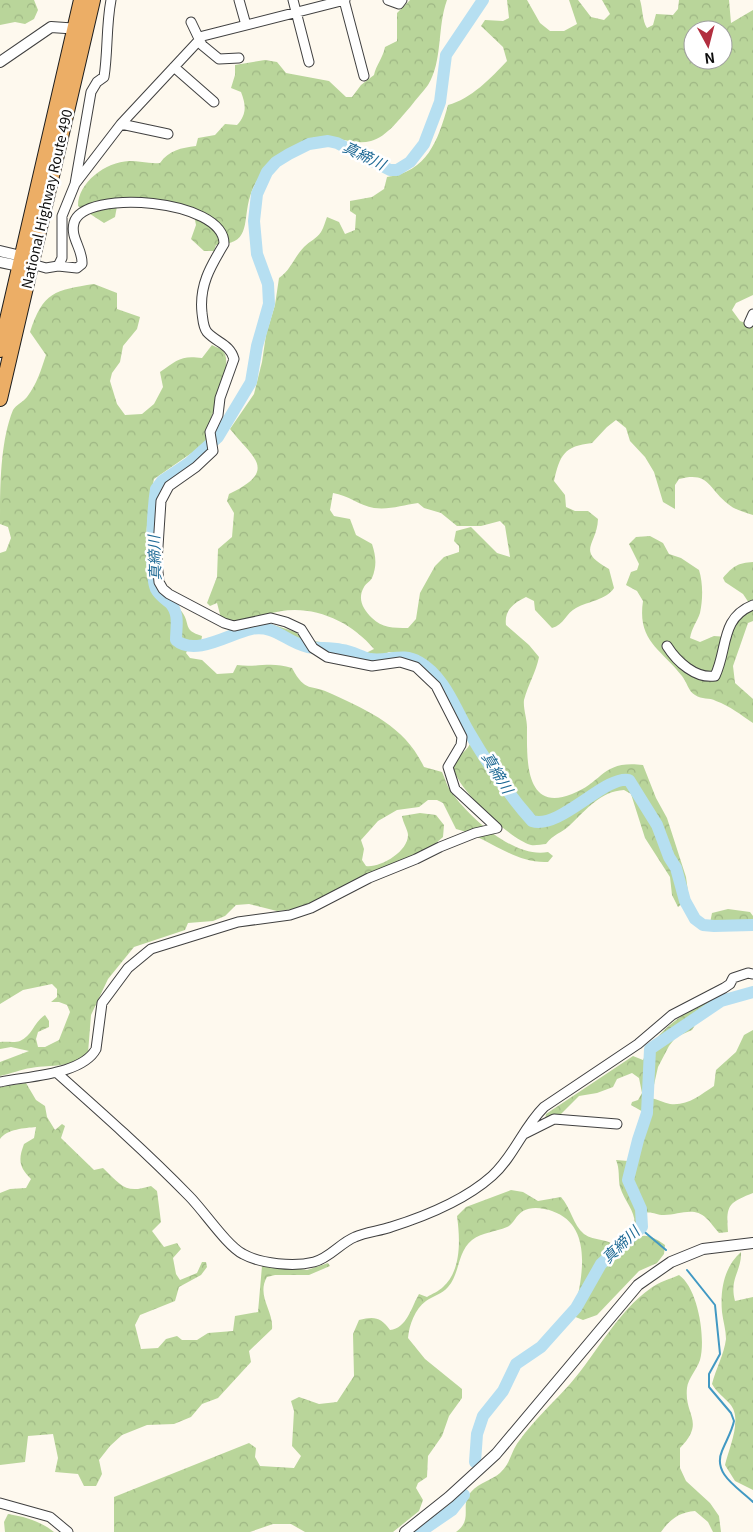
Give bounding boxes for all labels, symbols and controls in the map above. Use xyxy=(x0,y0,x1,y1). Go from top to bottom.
north arrow xyxy=(683,20,733,70)
text: N xyxy=(703,48,716,69)
street label: National Highway Route 490 xyxy=(16,107,76,290)
water label: 真締川 xyxy=(340,135,391,175)
water label: 真締川 xyxy=(142,533,165,581)
water label: 真締川 xyxy=(478,748,520,799)
water label: 真締川 xyxy=(596,1219,645,1267)

